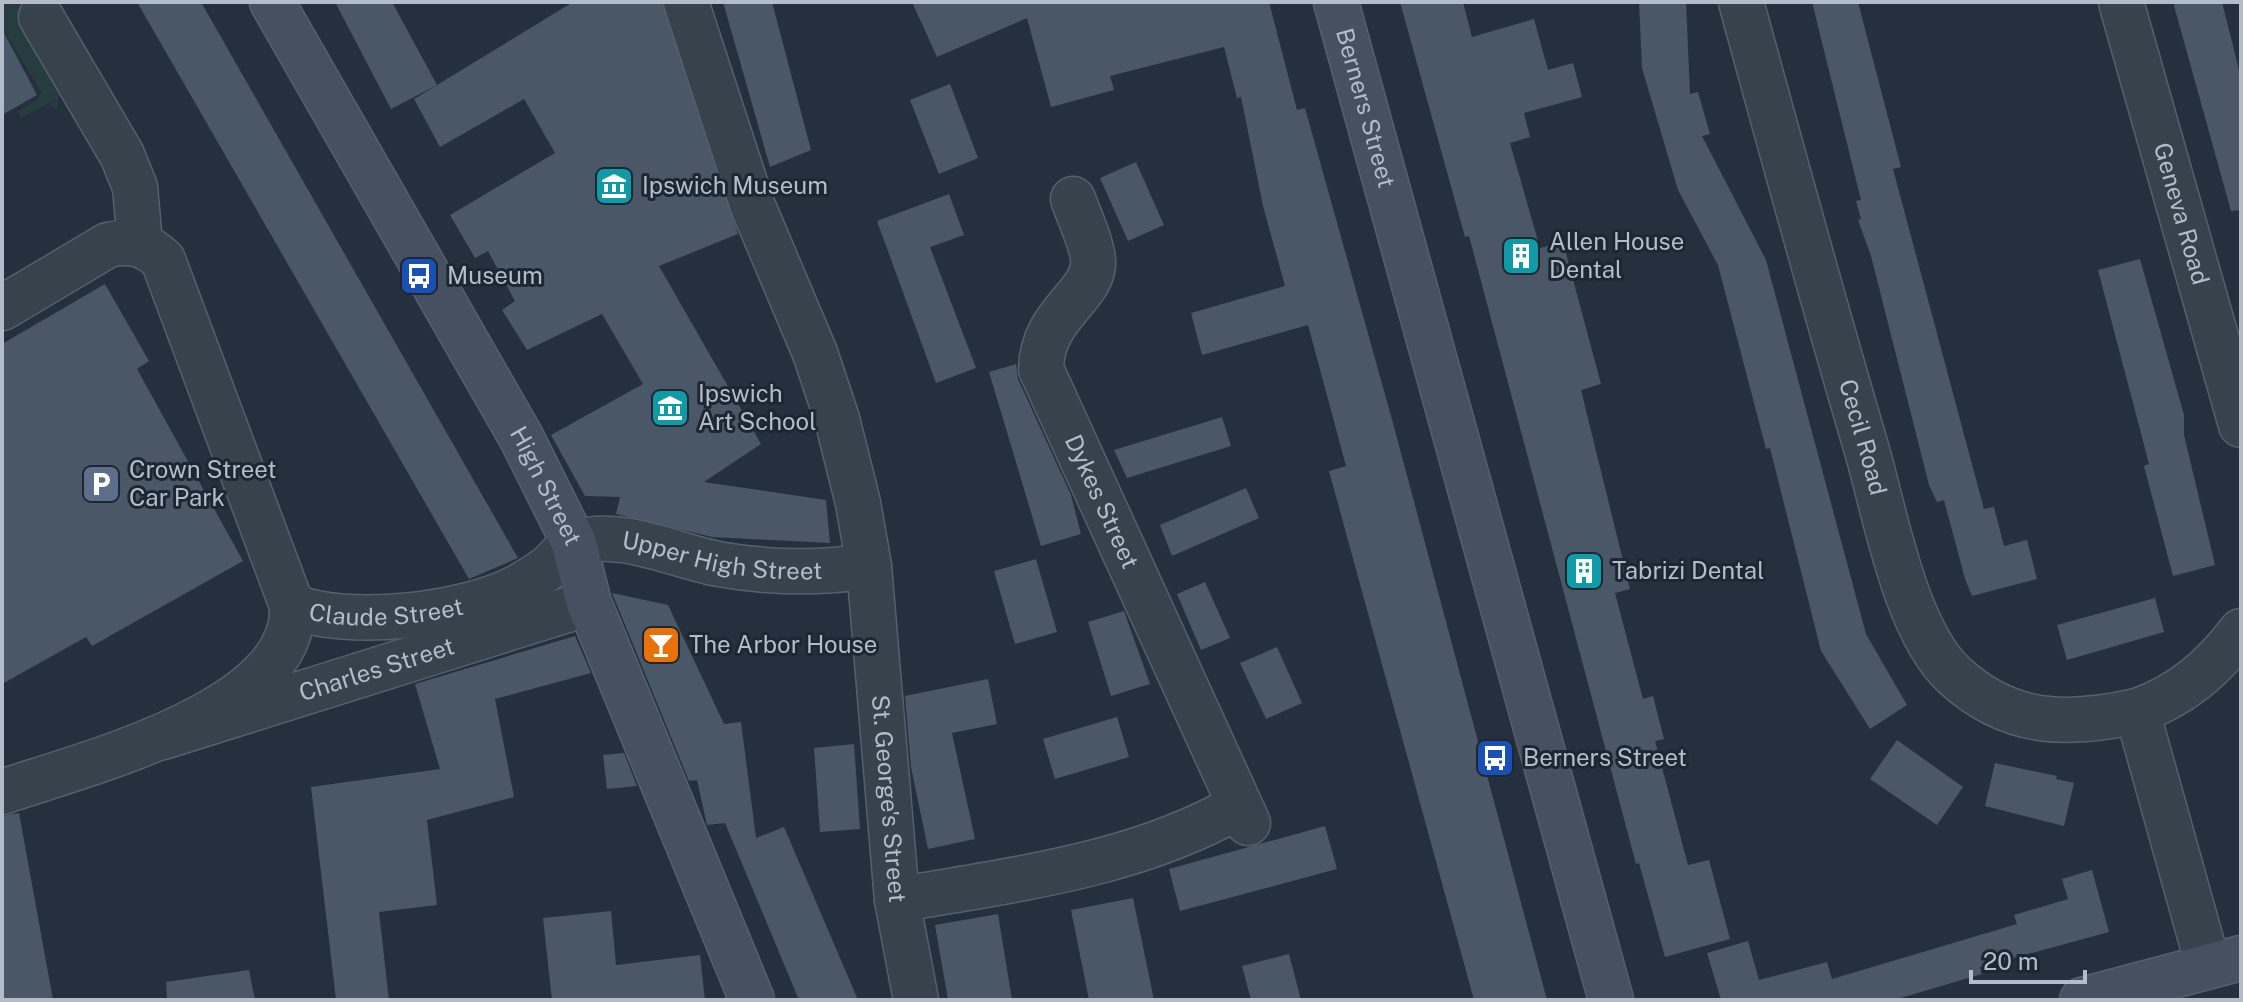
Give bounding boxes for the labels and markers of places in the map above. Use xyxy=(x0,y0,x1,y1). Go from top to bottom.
museum icon: Ipswich Museum xyxy=(593,165,635,207)
place label: Ipswich Museum xyxy=(642,171,828,199)
place label: Allen House Dental xyxy=(1549,227,1684,283)
building icon: Allen House Dental xyxy=(1500,235,1542,277)
bus stop icon: Museum xyxy=(398,255,440,297)
place label: Museum xyxy=(447,261,543,289)
place label: Ipswich Art School xyxy=(698,379,816,435)
museum icon: Ipswich Art School xyxy=(649,387,691,429)
place label: Crown Street Car Park xyxy=(129,455,277,511)
parking icon: Crown Street Car Park xyxy=(80,463,122,505)
building icon: Tabrizi Dental xyxy=(1563,550,1605,592)
place label: Tabrizi Dental xyxy=(1612,556,1764,584)
bar icon: The Arbor House xyxy=(640,624,682,666)
place label: The Arbor House xyxy=(689,630,877,658)
bus stop icon: Berners Street xyxy=(1474,737,1516,779)
place label: Berners Street xyxy=(1523,743,1687,771)

